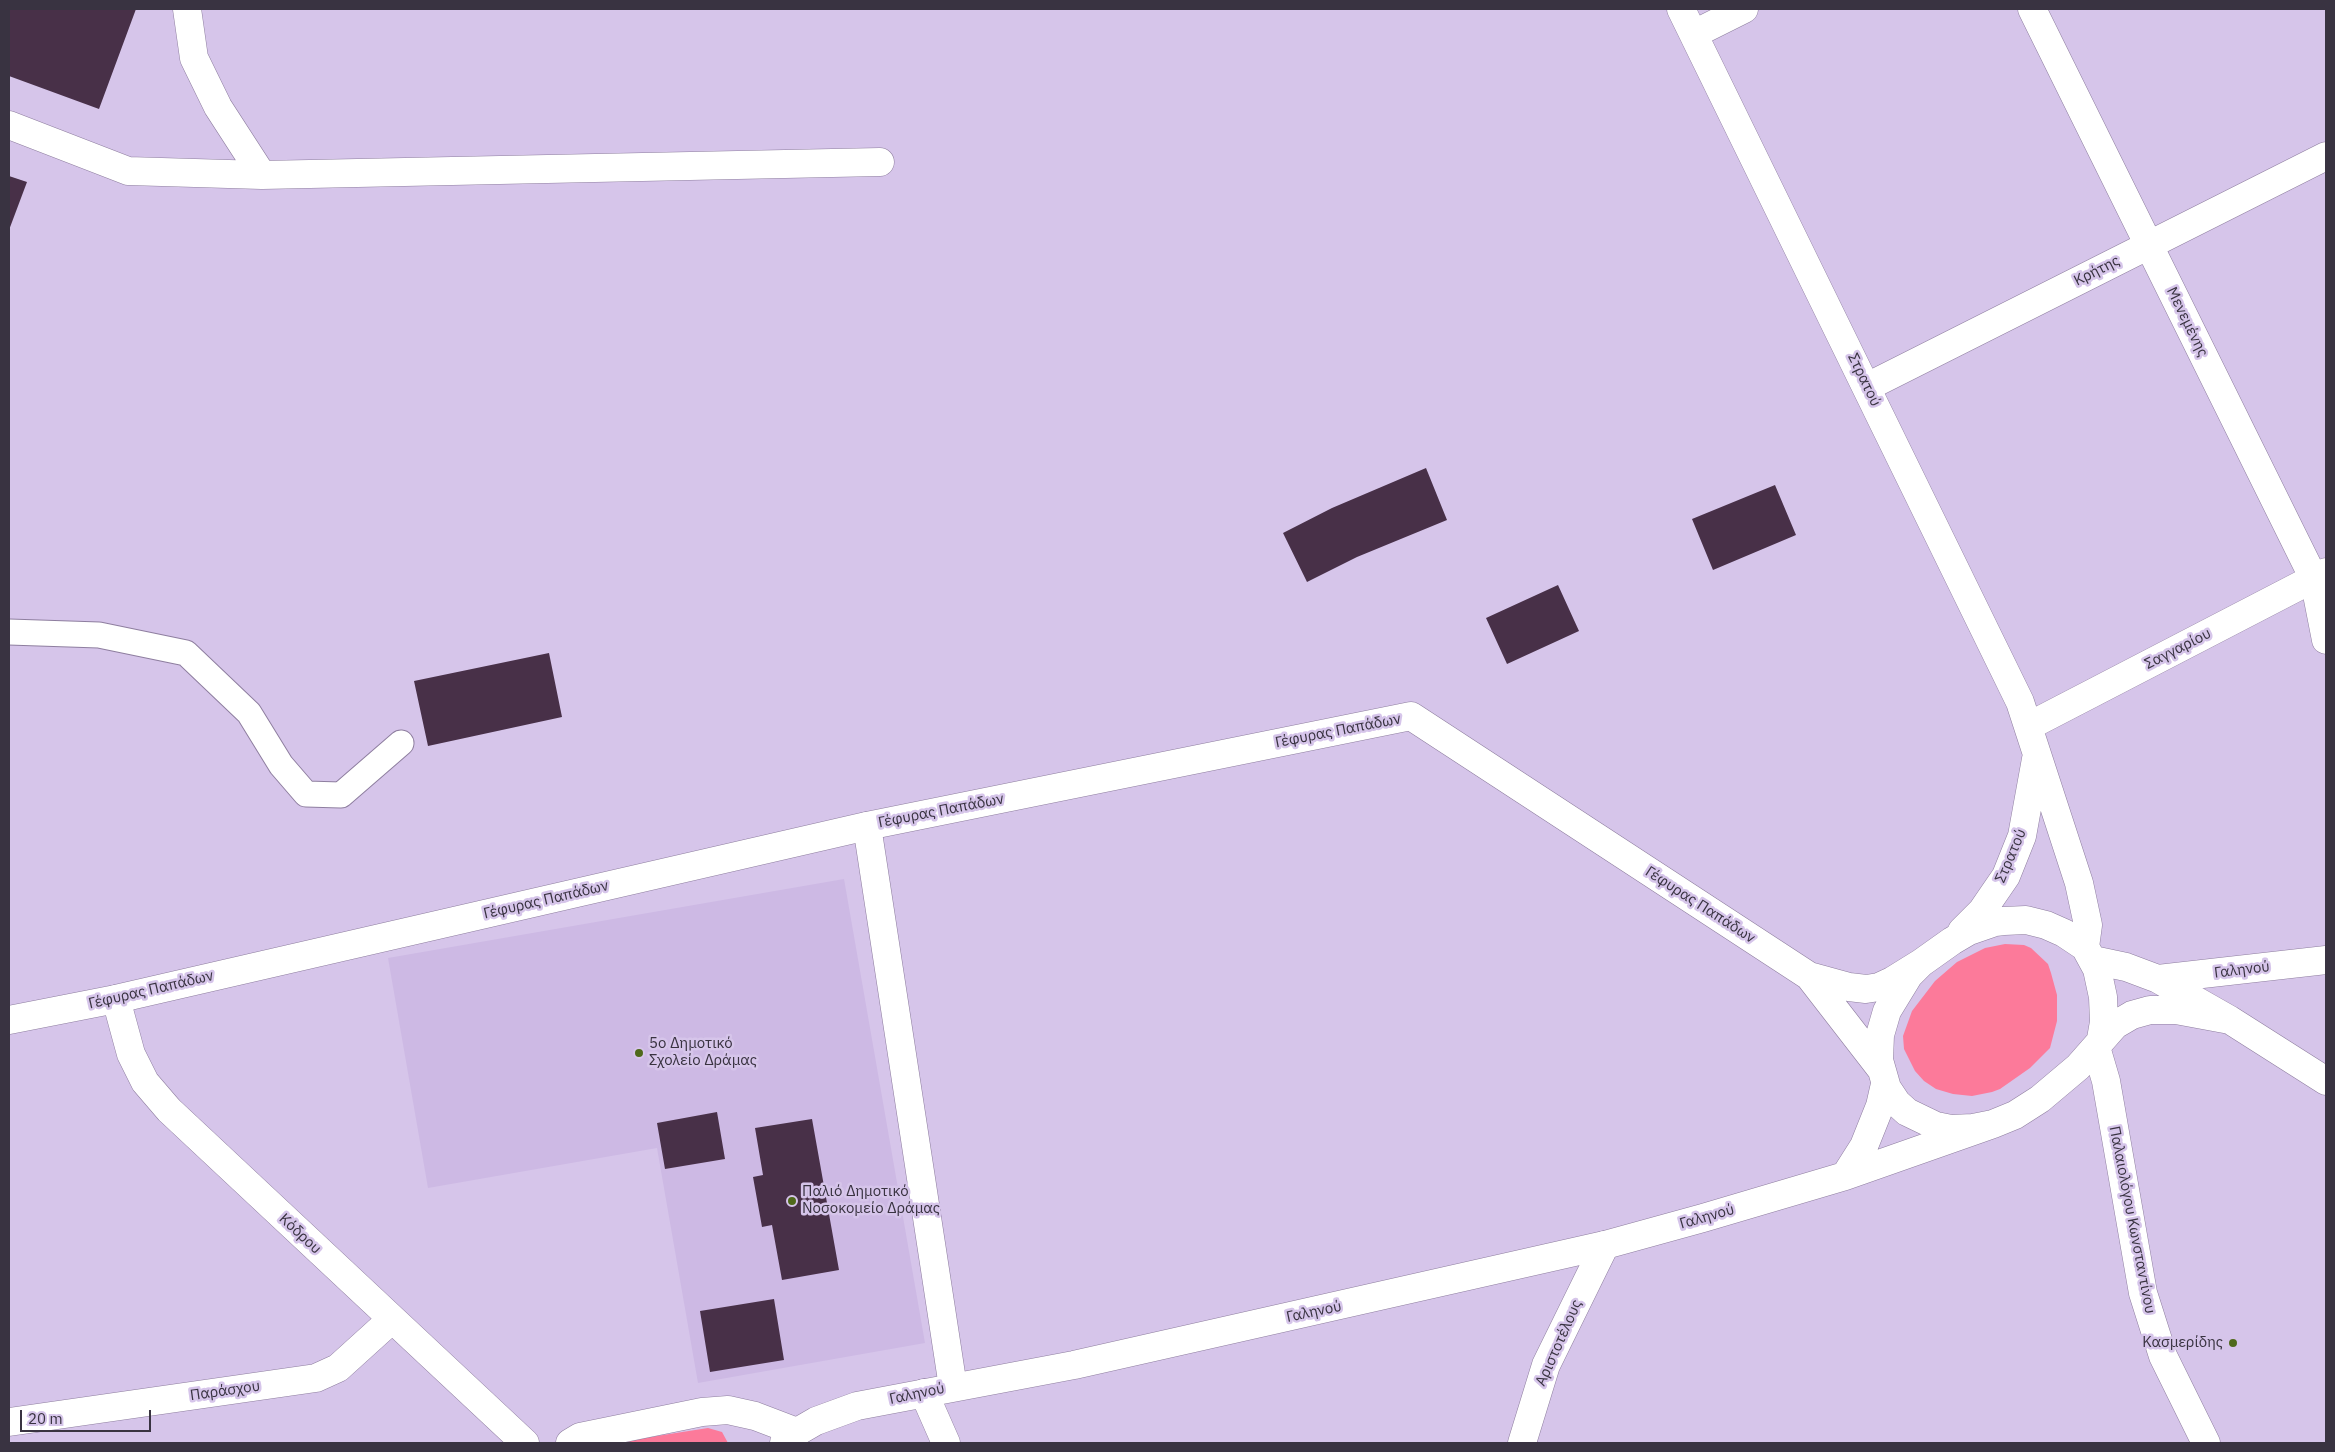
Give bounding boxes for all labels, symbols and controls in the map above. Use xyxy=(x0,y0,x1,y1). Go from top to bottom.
street label: Κρήτης xyxy=(2071,252,2123,290)
street label: Μενεμένης xyxy=(2162,284,2212,360)
street label: Στρατού xyxy=(1843,350,1885,410)
street label: Σαγγαρίου xyxy=(2142,625,2214,673)
street label: Γέφυρας Παπάδων xyxy=(1274,710,1402,752)
street label: Γέφυρας Παπάδων xyxy=(877,790,1005,832)
street label: Στρατού xyxy=(1992,826,2030,886)
street label: Γέφυρας Παπάδων xyxy=(1642,863,1758,947)
street label: Γέφυρας Παπάδων xyxy=(482,877,610,923)
street label: Γαληνού xyxy=(2213,958,2271,982)
street label: Γέφυρας Παπάδων xyxy=(87,967,215,1013)
place label: 5ο Δημοτικό Σχολείο Δράμας xyxy=(649,1035,757,1070)
marker: 5ο Δημοτικό Σχολείο Δράμας xyxy=(633,1047,645,1059)
street label: Παλαιολόγου Κωνσταντίνου xyxy=(2105,1125,2159,1315)
place label: Παλιό Δημοτικό Νοσοκομείο Δράμας xyxy=(802,1183,940,1218)
marker: Παλιό Δημοτικό Νοσοκομείο Δράμας xyxy=(786,1195,798,1207)
street label: Γαληνού xyxy=(1678,1201,1736,1233)
street label: Κόδρου xyxy=(275,1210,325,1258)
street label: Γαληνού xyxy=(1285,1297,1343,1327)
street label: Αριστοτέλους xyxy=(1532,1297,1586,1389)
place label: Κασμερίδης xyxy=(2142,1334,2223,1352)
marker: Κασμερίδης xyxy=(2227,1337,2239,1349)
street label: Παράσχου xyxy=(189,1377,261,1405)
street label: Γαληνού xyxy=(888,1379,946,1409)
scale bar xyxy=(22,1400,154,1432)
text: 20 m xyxy=(28,1409,63,1428)

